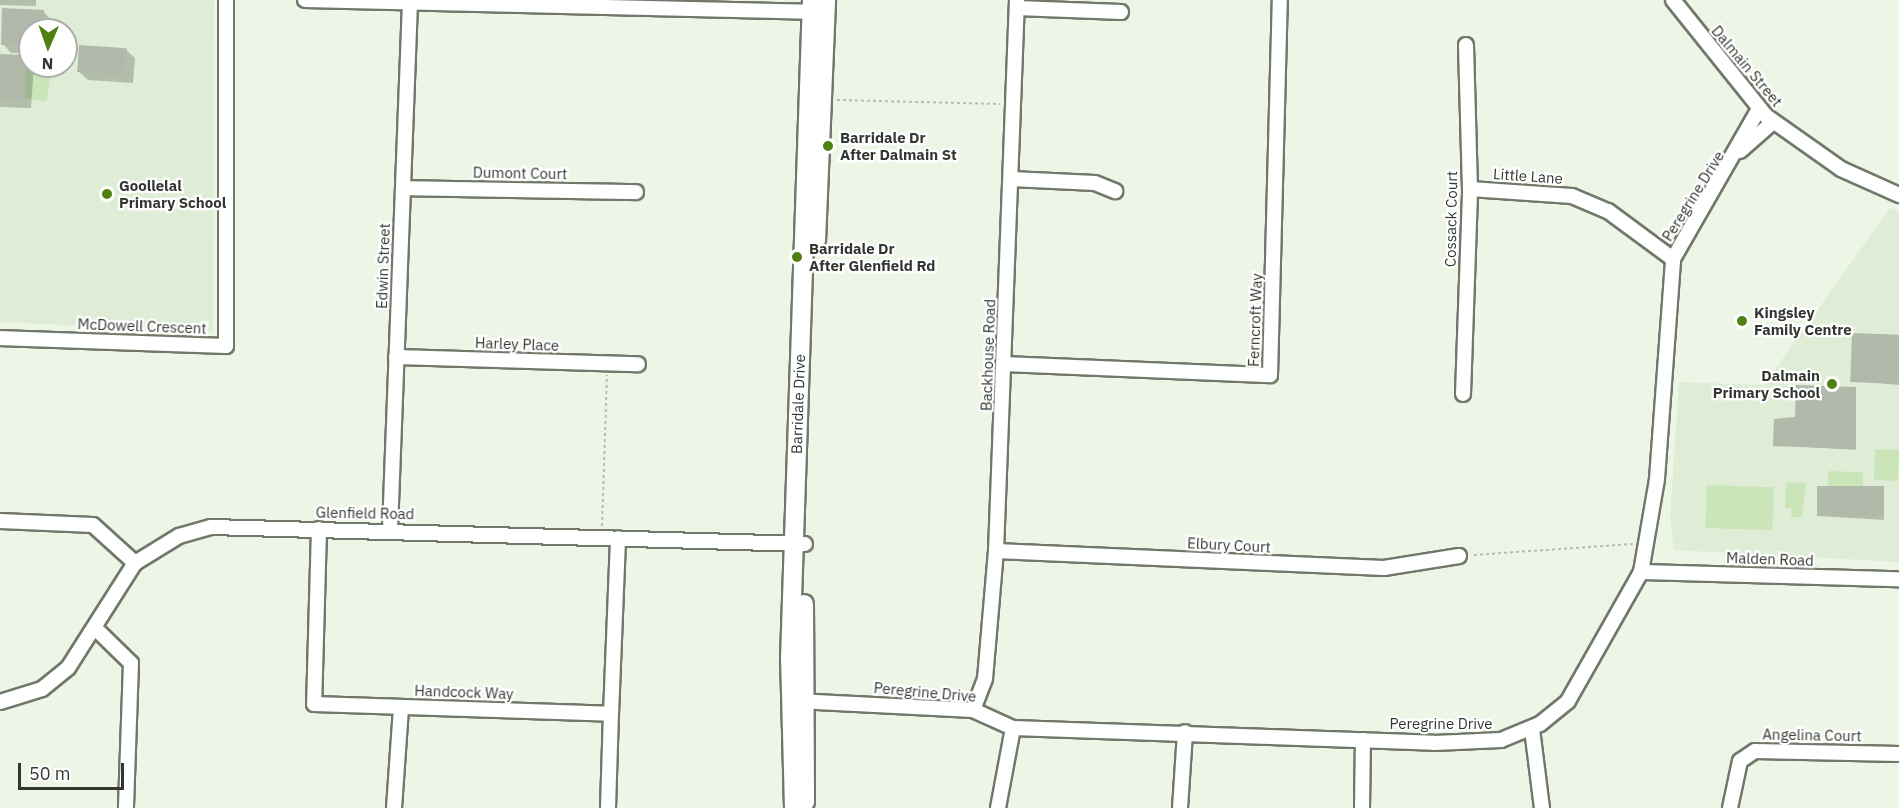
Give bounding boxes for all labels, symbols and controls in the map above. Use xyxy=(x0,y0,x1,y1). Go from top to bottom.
north arrow xyxy=(18,18,78,78)
street label: Dalmain Street xyxy=(1708,22,1786,110)
text: N xyxy=(41,54,54,74)
place label: Barridale Dr After Dalmain St xyxy=(840,128,957,163)
marker: Barridale Dr After Dalmain St xyxy=(821,139,835,153)
street label: Peregrine Drive xyxy=(1658,148,1728,244)
street label: Dumont Court xyxy=(473,163,567,183)
street label: Little Lane xyxy=(1493,165,1563,187)
street label: Cossack Court xyxy=(1441,171,1461,267)
place label: Goollelal Primary School xyxy=(119,176,226,211)
marker: Goollelal Primary School xyxy=(100,187,114,201)
street label: Edwin Street xyxy=(373,223,393,309)
place label: Barridale Dr After Glenfield Rd xyxy=(809,239,935,274)
marker: Barridale Dr After Glenfield Rd xyxy=(790,250,804,264)
street label: Ferncroft Way xyxy=(1244,273,1266,367)
street label: Backhouse Road xyxy=(977,299,999,411)
place label: Kingsley Family Centre xyxy=(1754,303,1852,338)
marker: Kingsley Family Centre xyxy=(1735,314,1749,328)
street label: McDowell Crescent xyxy=(77,315,207,337)
street label: Harley Place xyxy=(475,334,559,354)
street label: Barridale Drive xyxy=(787,354,809,454)
place label: Dalmain Primary School xyxy=(1713,366,1820,401)
marker: Dalmain Primary School xyxy=(1825,377,1839,391)
street label: Glenfield Road xyxy=(315,503,415,523)
street label: Elbury Court xyxy=(1187,534,1271,556)
street label: Malden Road xyxy=(1726,548,1814,570)
street label: Peregrine Drive xyxy=(873,679,977,705)
street label: Handcock Way xyxy=(414,681,514,703)
street label: Peregrine Drive xyxy=(1390,715,1492,733)
street label: Angelina Court xyxy=(1762,725,1862,745)
scale bar xyxy=(21,751,128,789)
text: 50 m xyxy=(29,762,71,785)

